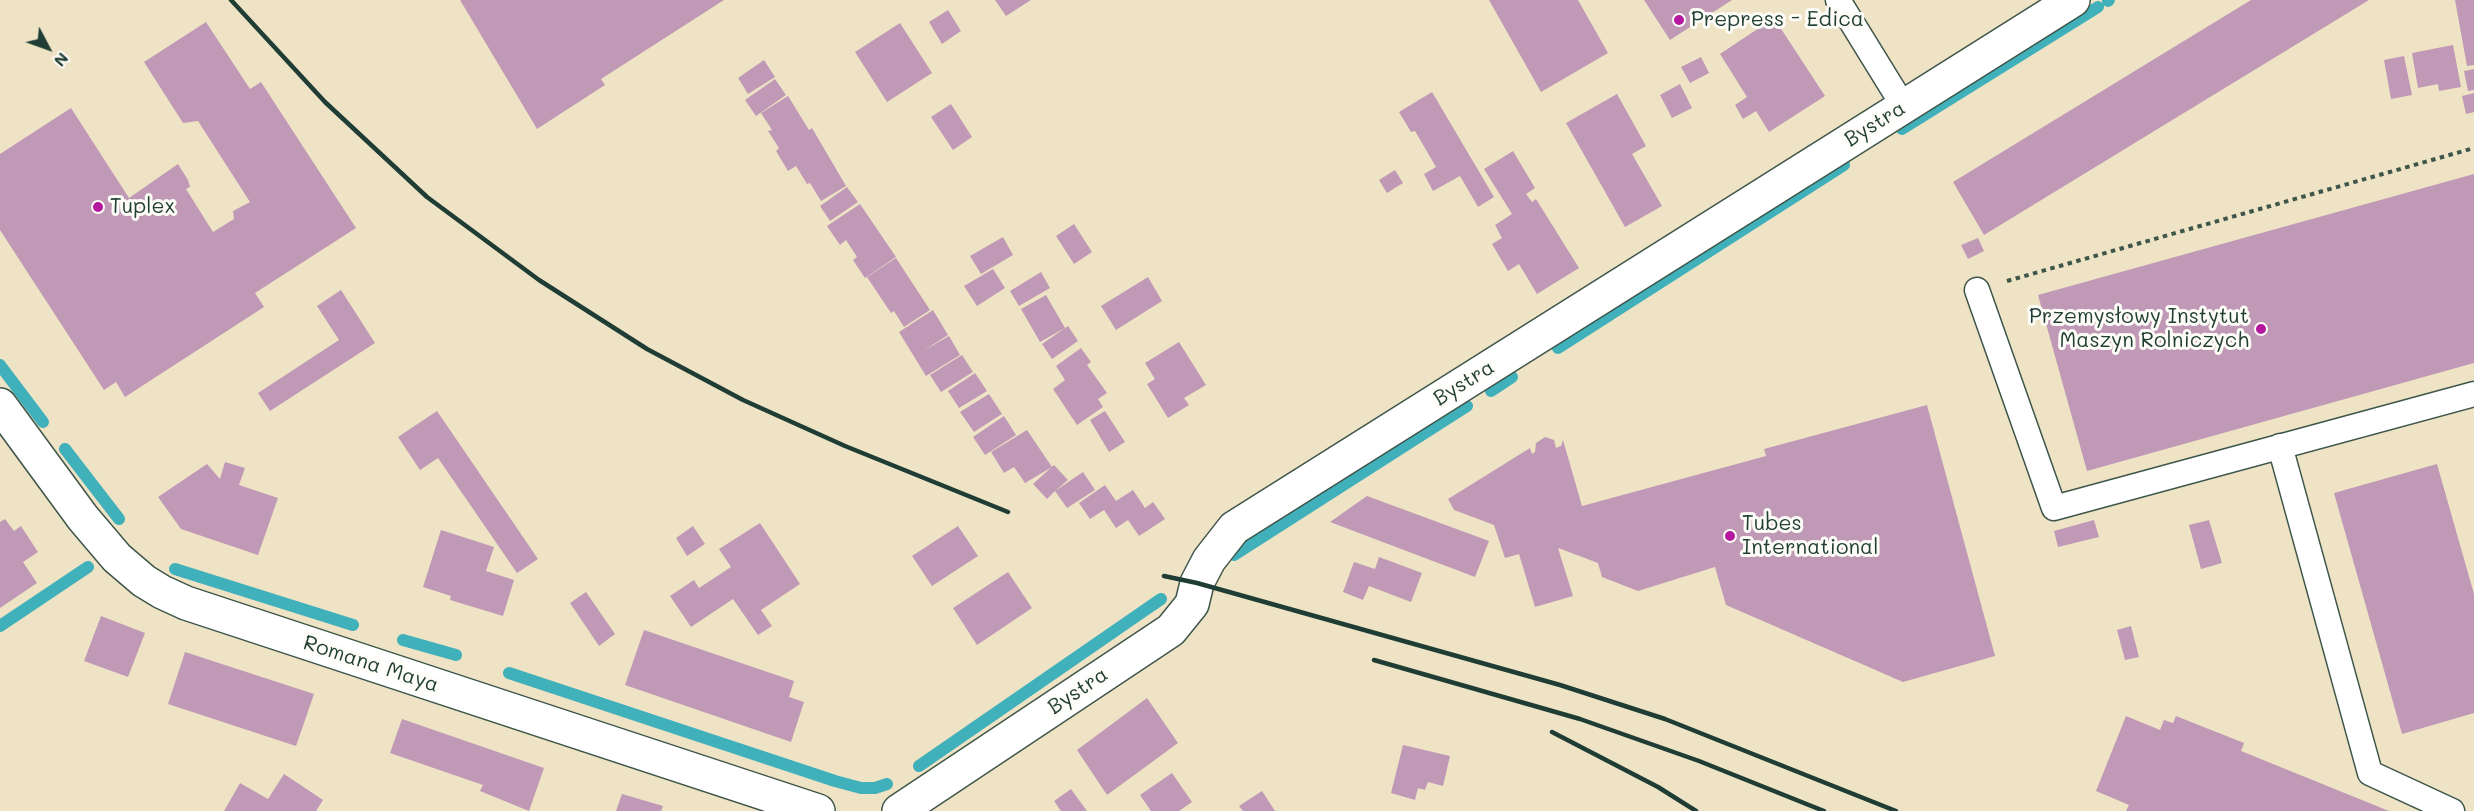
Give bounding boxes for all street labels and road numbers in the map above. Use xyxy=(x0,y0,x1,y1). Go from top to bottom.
street label: Bystra xyxy=(1840,96,1910,152)
street label: Bystra xyxy=(1429,355,1499,411)
street label: Romana Maya xyxy=(300,630,442,698)
street label: Bystra xyxy=(1043,662,1113,720)

